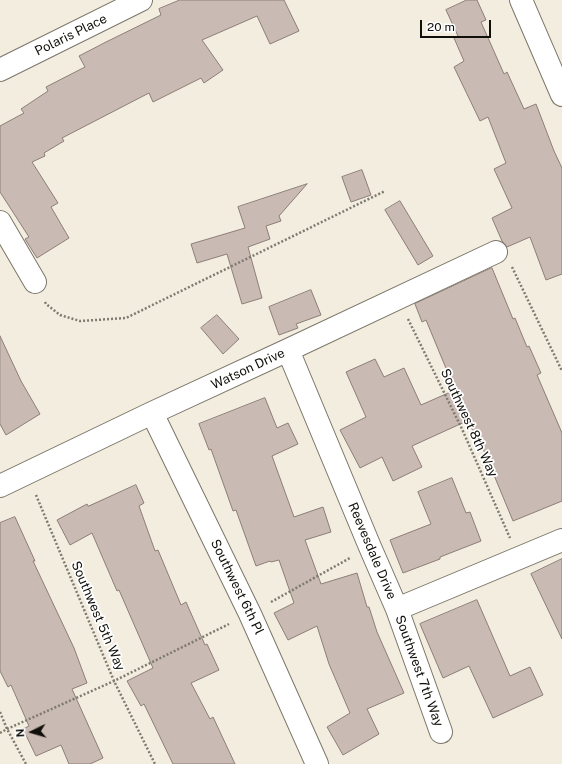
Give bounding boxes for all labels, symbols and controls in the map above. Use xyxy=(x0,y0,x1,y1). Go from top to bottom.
street label: Polaris Place xyxy=(32,11,110,59)
scale bar xyxy=(422,12,493,38)
text: 20 m xyxy=(427,20,455,34)
street label: Watson Drive xyxy=(209,345,287,393)
street label: Southwest 8th Way xyxy=(437,366,501,480)
street label: Reevesdale Drive xyxy=(345,500,399,602)
street label: Southwest 6th Pl xyxy=(207,537,267,637)
street label: Southwest 5th Way xyxy=(68,559,128,673)
street label: Southwest 7th Way xyxy=(392,613,446,729)
north arrow xyxy=(12,712,52,752)
text: N xyxy=(14,728,26,738)

